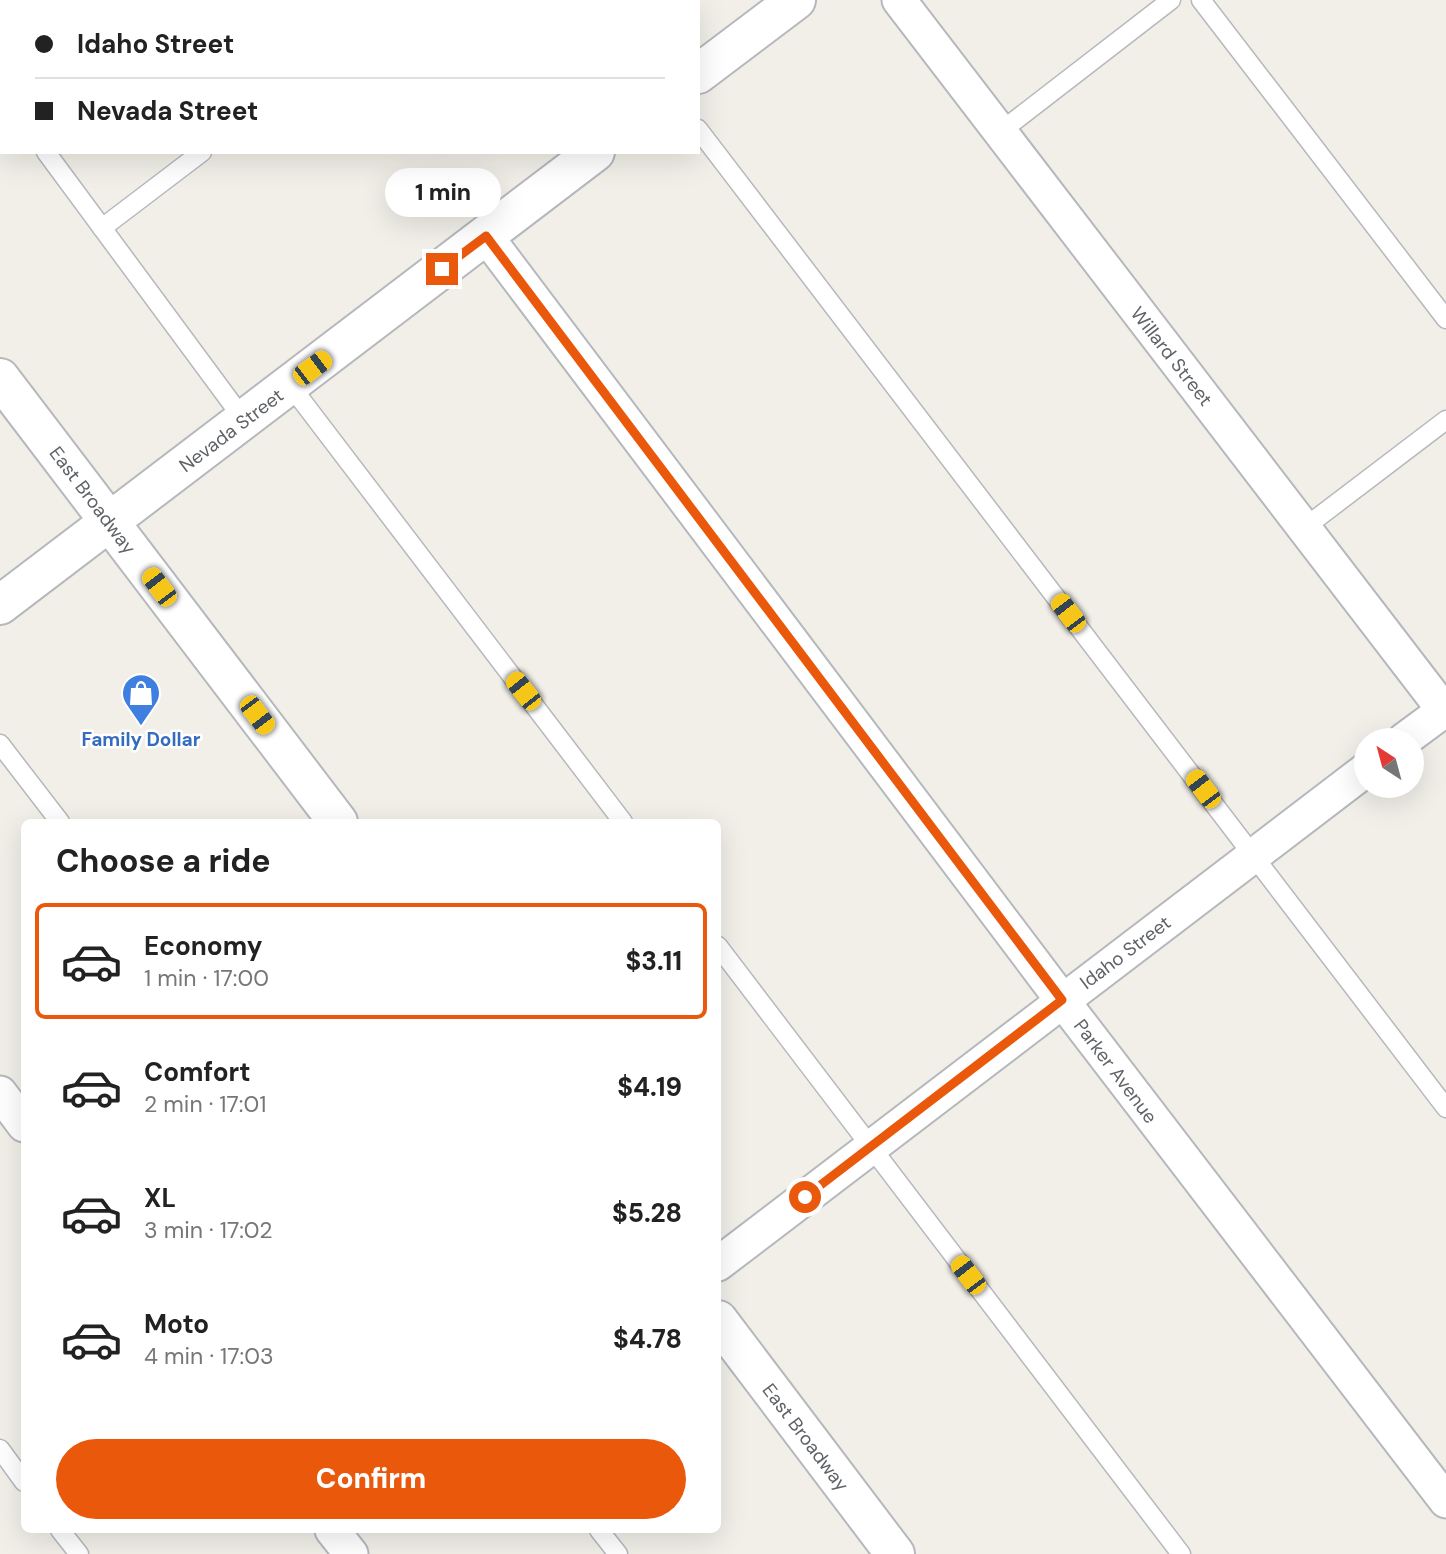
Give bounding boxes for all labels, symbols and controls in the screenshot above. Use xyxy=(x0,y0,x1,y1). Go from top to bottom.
text: Idaho Street xyxy=(77,27,234,61)
text: Nevada Street xyxy=(77,94,258,128)
callout: 1 min xyxy=(384,168,500,216)
text: 1 min xyxy=(415,177,471,207)
route end xyxy=(426,253,458,285)
street label: Willard Street xyxy=(1125,302,1218,411)
car xyxy=(289,347,336,389)
street label: Nevada Street xyxy=(174,383,289,478)
street label: East Broadway xyxy=(44,441,142,560)
car xyxy=(138,564,181,610)
car xyxy=(1047,590,1090,636)
car xyxy=(502,668,545,714)
shop icon: Family Dollar xyxy=(120,672,162,727)
car xyxy=(236,692,279,738)
place label: Family Dollar xyxy=(81,727,201,752)
north arrow xyxy=(1354,728,1424,798)
map controls xyxy=(1354,728,1424,798)
car xyxy=(1182,766,1225,812)
text: Choose a ride xyxy=(56,840,271,882)
street label: Idaho Street xyxy=(1075,910,1176,995)
text: Economy xyxy=(144,929,262,963)
icon: car xyxy=(60,930,123,993)
text: $3.11 xyxy=(626,944,682,978)
text: 1 min · 17:00 xyxy=(144,963,269,993)
street label: Parker Avenue xyxy=(1068,1014,1163,1128)
text: Comfort xyxy=(144,1055,250,1089)
icon: car xyxy=(60,1056,123,1119)
text: $4.19 xyxy=(617,1070,682,1104)
text: 2 min · 17:01 xyxy=(144,1089,266,1119)
text: XL xyxy=(144,1181,176,1215)
route start xyxy=(789,1181,821,1213)
icon: car xyxy=(60,1182,123,1245)
text: $5.28 xyxy=(612,1196,682,1230)
text: 3 min · 17:02 xyxy=(144,1215,273,1245)
car xyxy=(947,1252,990,1298)
text: Moto xyxy=(144,1307,209,1341)
icon: car xyxy=(60,1308,123,1371)
text: $4.78 xyxy=(613,1322,682,1356)
text: 4 min · 17:03 xyxy=(144,1341,274,1371)
street label: East Broadway xyxy=(757,1378,855,1497)
button: Confirm xyxy=(56,1439,686,1519)

